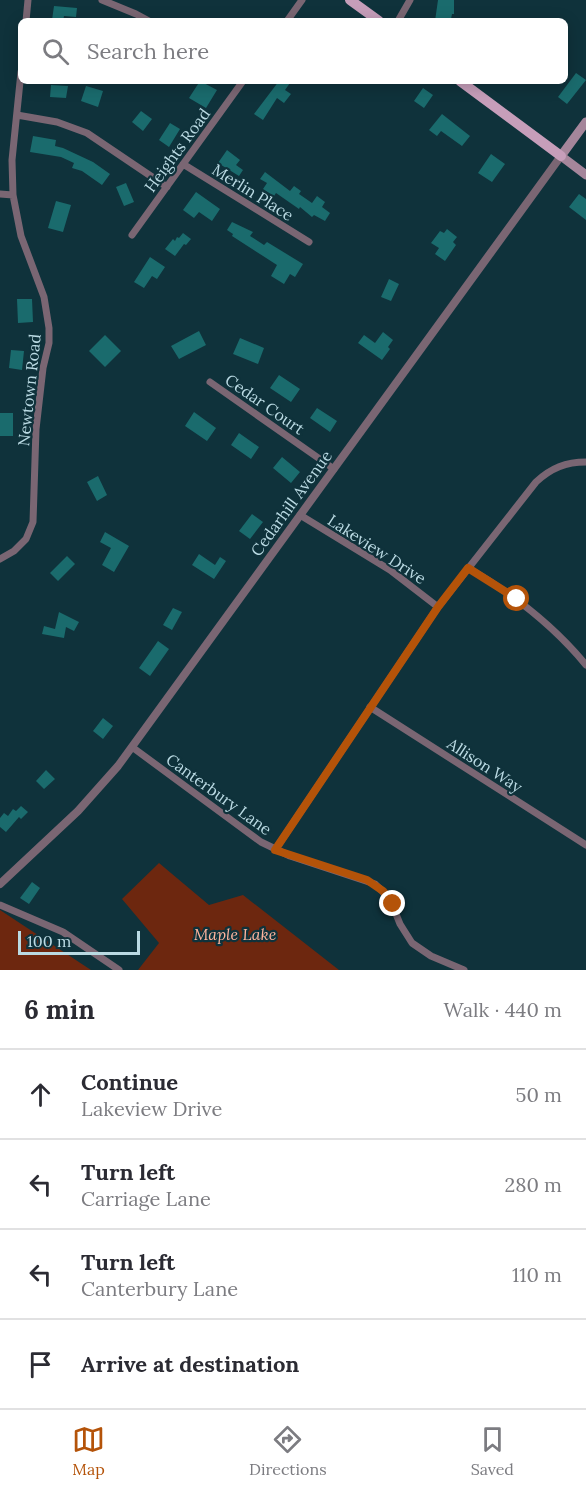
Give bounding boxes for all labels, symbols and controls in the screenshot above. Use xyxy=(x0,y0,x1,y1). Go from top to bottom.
search box xyxy=(18,18,568,84)
icon: search xyxy=(39,35,72,68)
text: Search here xyxy=(87,37,209,65)
street label: Heights Road xyxy=(140,104,214,196)
street label: Merlin Place xyxy=(209,159,298,225)
street label: Newtown Road xyxy=(13,332,45,447)
street label: Cedar Court xyxy=(222,369,309,439)
street label: Cedarhill Avenue xyxy=(246,446,336,560)
street label: Lakeview Drive xyxy=(324,510,430,588)
route start xyxy=(503,585,529,611)
street label: Allison Way xyxy=(443,733,527,797)
street label: Canterbury Lane xyxy=(162,749,276,839)
route end xyxy=(379,890,405,916)
park label: Maple Lake xyxy=(194,924,277,944)
scale bar xyxy=(18,928,140,956)
text: 100 m xyxy=(27,931,71,951)
text: 6 min xyxy=(24,993,95,1026)
text: Walk · 440 m xyxy=(444,997,562,1022)
text: Continue xyxy=(81,1068,178,1096)
icon: ahead xyxy=(24,1078,57,1111)
text: 50 m xyxy=(516,1082,562,1107)
text: Lakeview Drive xyxy=(81,1096,222,1121)
text: Turn left xyxy=(81,1158,175,1186)
icon: left xyxy=(24,1168,57,1201)
text: 280 m xyxy=(504,1172,562,1197)
text: Carriage Lane xyxy=(81,1186,211,1211)
text: Turn left xyxy=(81,1248,175,1276)
icon: left xyxy=(24,1258,57,1291)
text: 110 m xyxy=(512,1262,562,1287)
text: Canterbury Lane xyxy=(81,1276,238,1301)
icon: arrive xyxy=(24,1348,57,1381)
text: Arrive at destination xyxy=(81,1350,299,1378)
tab: Map xyxy=(72,1423,105,1479)
tab: Directions xyxy=(249,1423,327,1479)
tab: Saved xyxy=(471,1423,514,1479)

